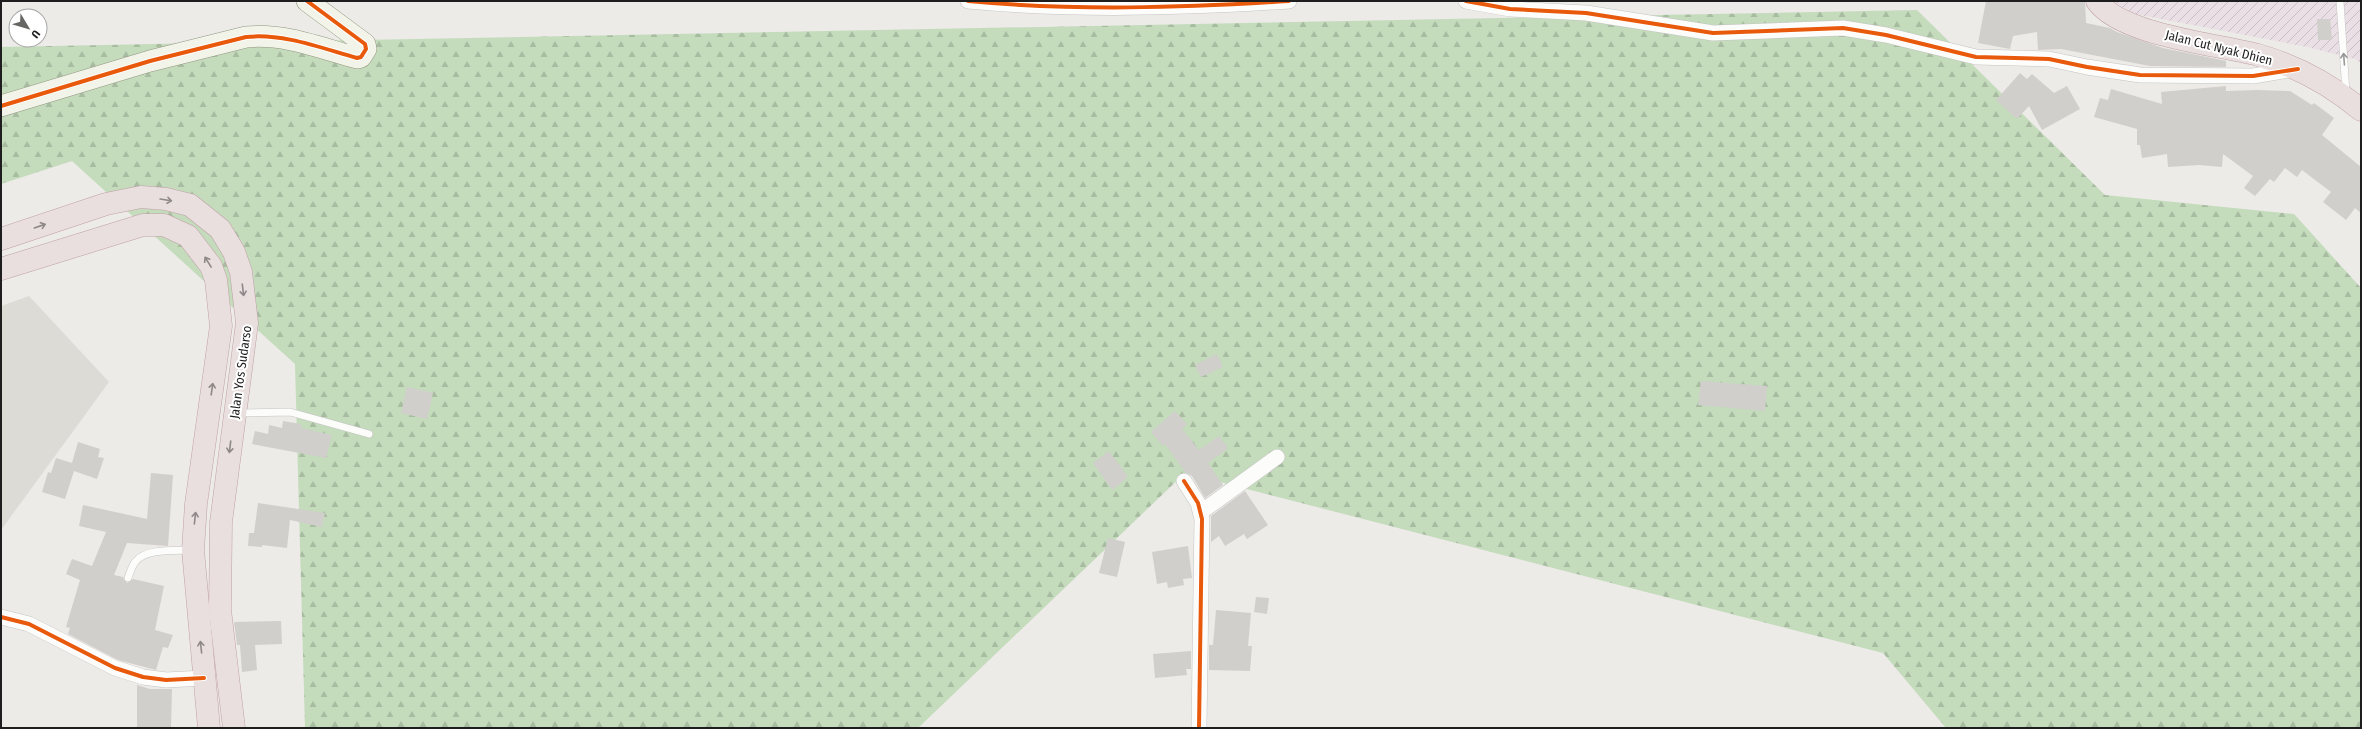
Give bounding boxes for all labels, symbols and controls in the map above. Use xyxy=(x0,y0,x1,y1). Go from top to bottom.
north arrow xyxy=(8,8,48,48)
text: U xyxy=(28,27,43,40)
street label: Jalan Cut Nyak Dhien xyxy=(2164,27,2274,68)
one-way arrow xyxy=(2340,53,2348,66)
one-way arrow xyxy=(159,196,172,204)
one-way arrow xyxy=(33,222,46,229)
one-way arrow xyxy=(204,257,212,268)
one-way arrow xyxy=(239,283,247,296)
street label: Jalan Yos Sudarso xyxy=(227,324,254,420)
one-way arrow xyxy=(208,383,216,396)
one-way arrow xyxy=(226,440,234,453)
one-way arrow xyxy=(191,512,198,525)
one-way arrow xyxy=(197,641,205,654)

